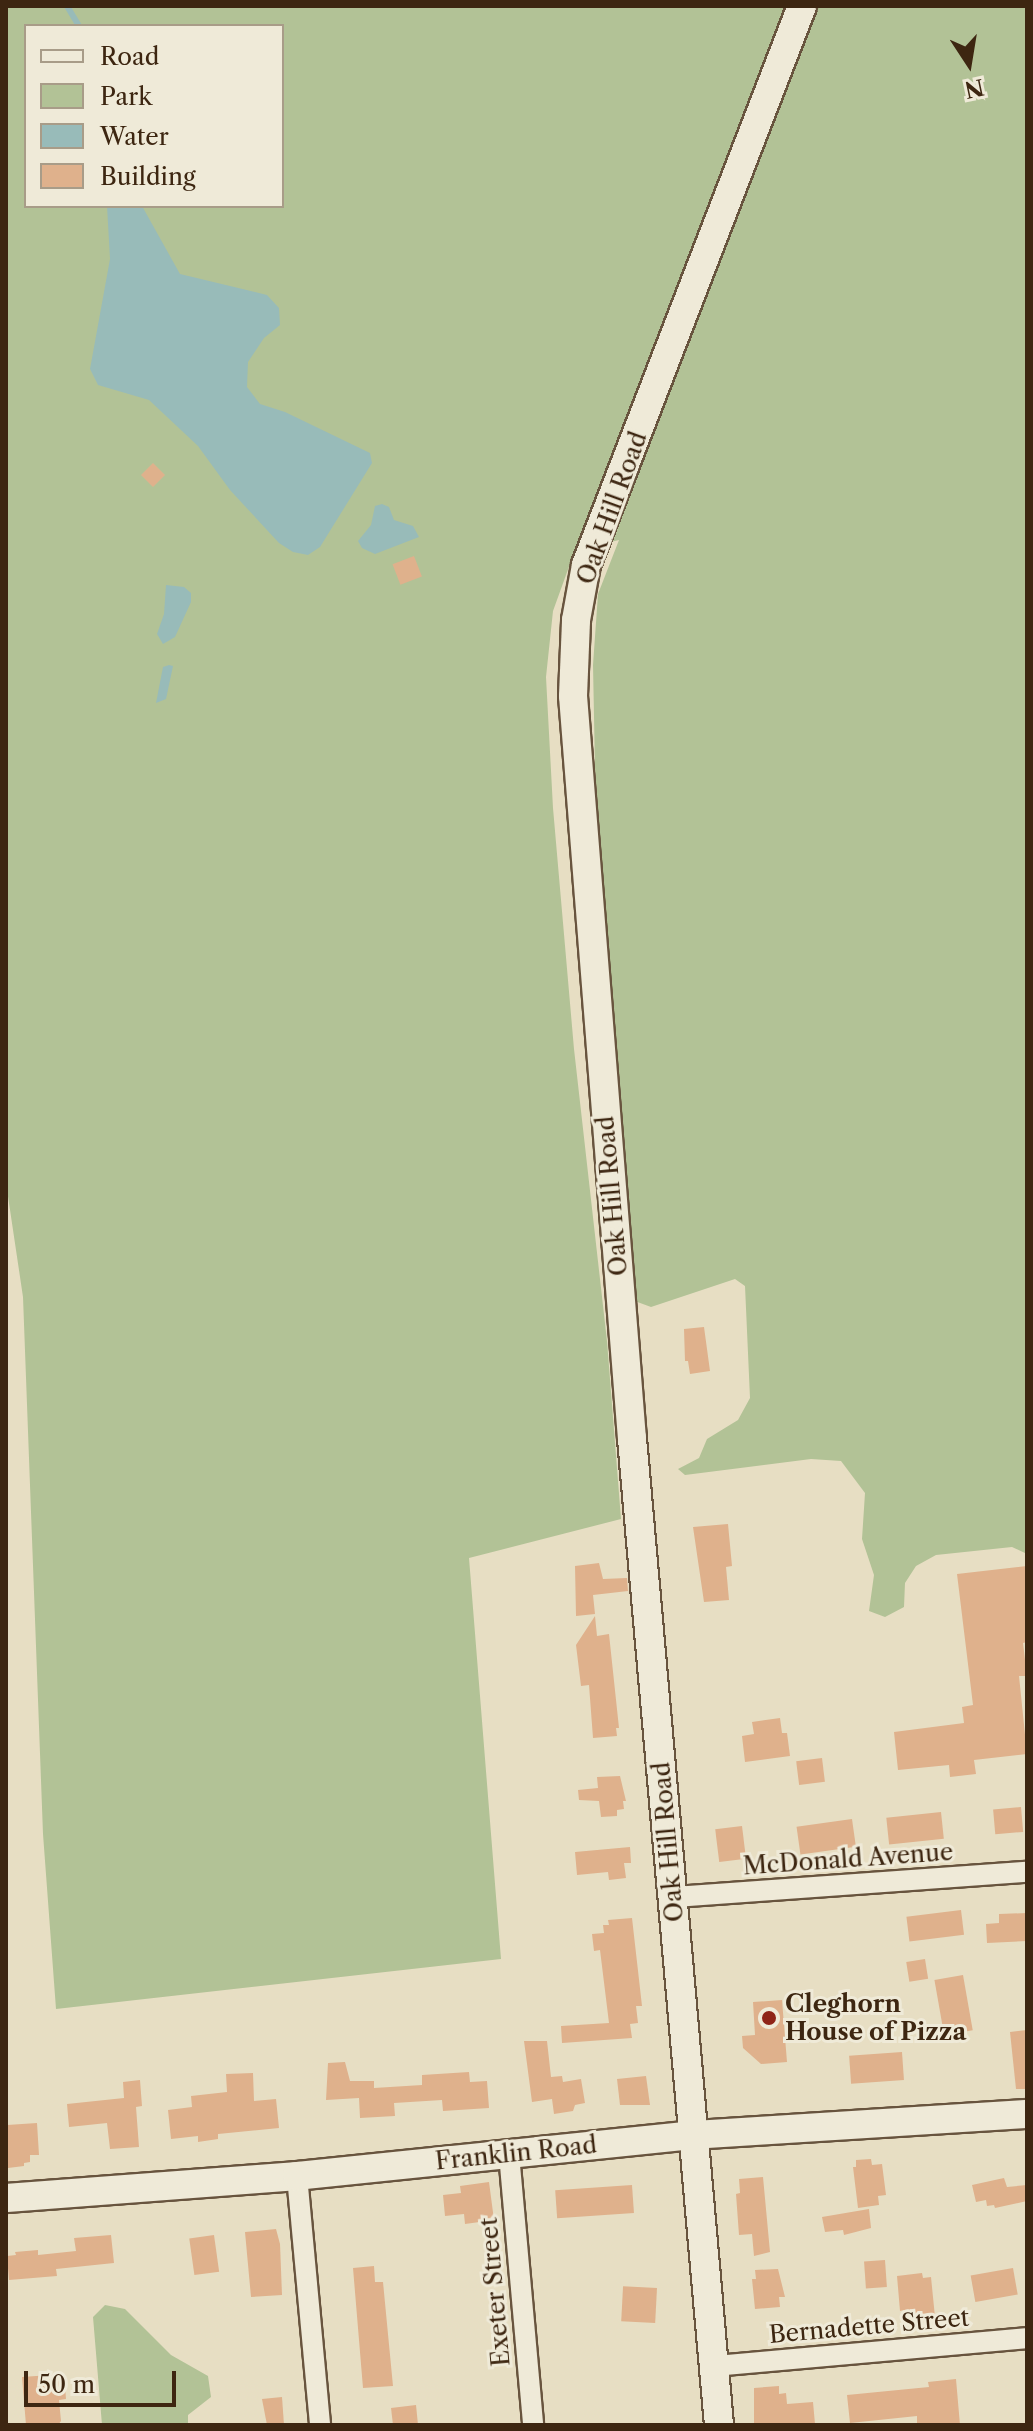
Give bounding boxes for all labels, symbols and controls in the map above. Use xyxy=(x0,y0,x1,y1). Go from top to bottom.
legend xyxy=(24,24,284,208)
north arrow xyxy=(929,24,1009,104)
text: Road xyxy=(100,42,159,71)
text: N xyxy=(962,73,986,103)
text: Park xyxy=(100,82,152,111)
text: Water xyxy=(100,122,169,151)
text: Building xyxy=(100,162,196,191)
street label: Oak Hill Road xyxy=(571,428,653,588)
street label: Oak Hill Road xyxy=(591,1115,633,1277)
street label: Oak Hill Road xyxy=(647,1761,689,1923)
street label: McDonald Avenue xyxy=(741,1837,955,1881)
place label: Cleghorn House of Pizza xyxy=(785,1990,966,2046)
marker: Cleghorn House of Pizza xyxy=(760,2009,778,2027)
street label: Franklin Road xyxy=(434,2130,598,2176)
street label: Exeter Street xyxy=(474,2216,516,2368)
street label: Bernadette Street xyxy=(768,2303,970,2349)
scale bar xyxy=(28,2355,180,2405)
text: 50 m xyxy=(38,2370,95,2399)

